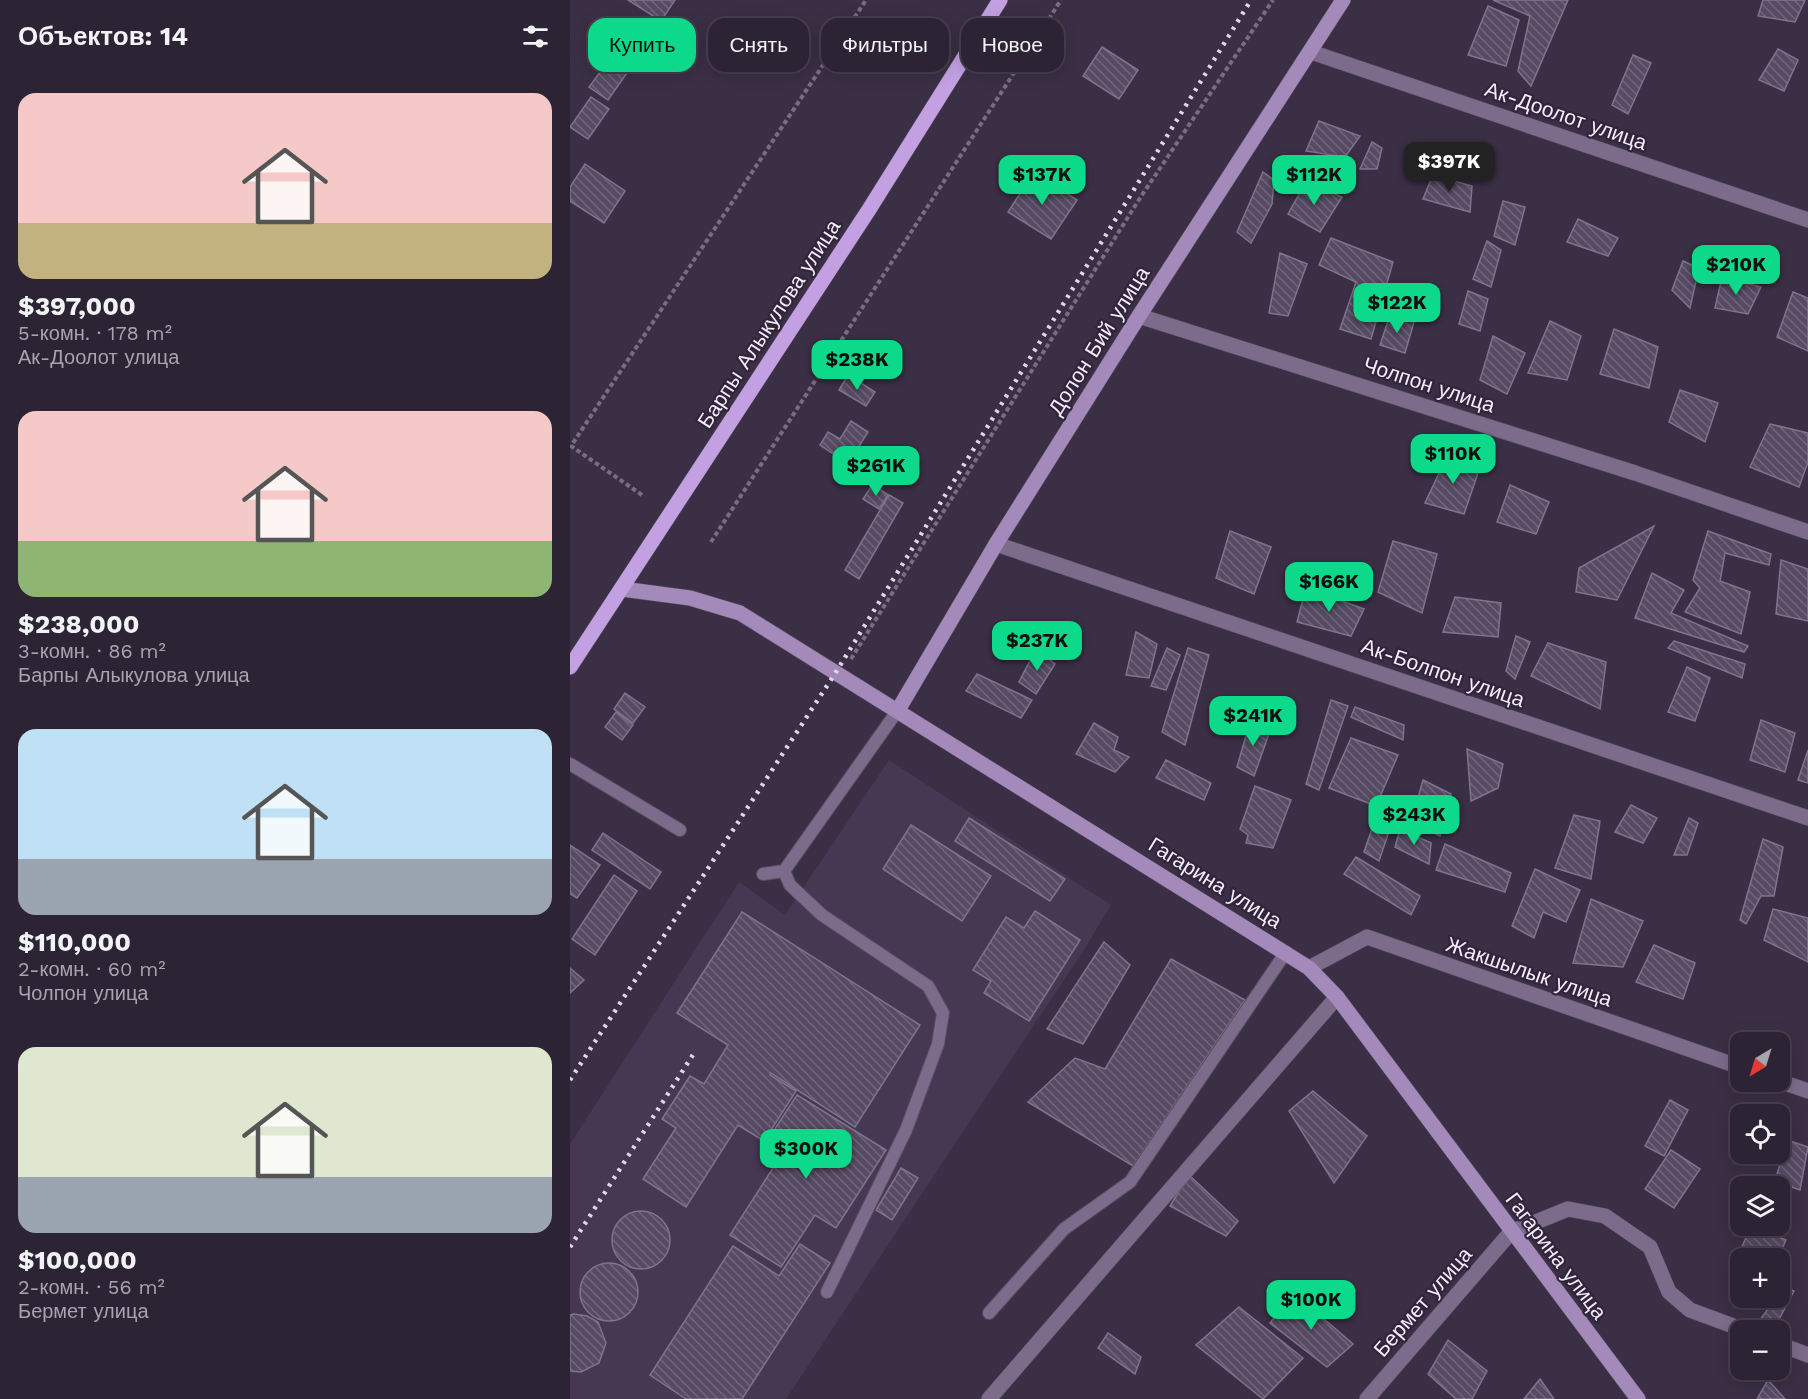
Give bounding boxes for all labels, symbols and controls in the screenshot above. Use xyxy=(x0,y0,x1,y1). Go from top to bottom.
chip: Купить xyxy=(588,18,696,72)
chip: Снять xyxy=(708,18,809,72)
chip: Фильтры xyxy=(821,18,949,72)
chip: Новое xyxy=(961,18,1064,72)
icon: filters xyxy=(519,20,552,53)
text: Объектов: 14 xyxy=(18,21,188,51)
street label: Ак-Доолот улица xyxy=(1482,76,1651,155)
icon: home xyxy=(231,132,339,240)
pin: $397K xyxy=(1407,142,1491,193)
text: $397K xyxy=(1418,149,1480,173)
pin: $137K xyxy=(1000,155,1084,206)
pin: $112K xyxy=(1272,155,1356,206)
text: $137K xyxy=(1013,162,1071,186)
text: $112K xyxy=(1286,162,1342,186)
street label: Барпы Алыкулова улица xyxy=(692,215,845,433)
pin: $210K xyxy=(1694,245,1778,296)
text: $210K xyxy=(1706,252,1766,276)
street label: Долон Бий улица xyxy=(1043,261,1155,420)
pin: $122K xyxy=(1355,283,1439,334)
text: $122K xyxy=(1367,290,1427,314)
text: $397,000 xyxy=(18,291,136,321)
text: 5-комн. · 178 m² xyxy=(18,321,172,345)
pin: $238K xyxy=(815,340,899,391)
text: Ак-Доолот улица xyxy=(18,345,179,369)
text: $238K xyxy=(826,347,889,371)
street label: Чолпон улица xyxy=(1360,351,1498,418)
pin: $110K xyxy=(1411,434,1495,485)
text: $110K xyxy=(1425,441,1481,465)
pin: $261K xyxy=(834,446,918,497)
icon: home xyxy=(231,450,339,558)
text: $261K xyxy=(846,453,906,477)
pin: $166K xyxy=(1287,562,1371,613)
text: $166K xyxy=(1299,569,1359,593)
text: $238,000 xyxy=(18,609,139,639)
pin: $237K xyxy=(995,621,1079,672)
text: $237K xyxy=(1006,628,1068,652)
street label: Ак-Болпон улица xyxy=(1358,633,1528,712)
text: 3-комн. · 86 m² xyxy=(18,639,166,663)
text: Барпы Алыкулова улица xyxy=(18,663,250,687)
pin: $241K xyxy=(1211,696,1295,747)
text: $241K xyxy=(1223,703,1283,727)
icon: home xyxy=(231,768,339,876)
pin: $243K xyxy=(1372,795,1456,846)
text: $243K xyxy=(1382,802,1446,826)
street label: Гагарина улица xyxy=(1144,832,1287,934)
text: $110,000 xyxy=(18,927,131,957)
street label: Жакшылык улица xyxy=(1443,931,1616,1012)
text: 2-комн. · 60 m² xyxy=(18,957,166,981)
text: Чолпон улица xyxy=(18,981,148,1005)
north arrow xyxy=(1730,1032,1790,1092)
map controls xyxy=(1730,1032,1790,1380)
icon: home xyxy=(231,1086,339,1194)
button: locate xyxy=(1730,1104,1790,1164)
pin: $300K xyxy=(764,1129,848,1180)
text: $300K xyxy=(774,1136,838,1160)
button: layers xyxy=(1730,1176,1790,1236)
street label: Гагарина улица xyxy=(1501,1187,1612,1324)
street label: Бермет улица xyxy=(1368,1242,1477,1362)
text: $100,000 xyxy=(18,1245,137,1275)
button: + xyxy=(1730,1248,1790,1308)
text: 2-комн. · 56 m² xyxy=(18,1275,165,1299)
pin: $100K xyxy=(1269,1280,1353,1331)
text: $100K xyxy=(1280,1287,1342,1311)
text: Бермет улица xyxy=(18,1299,149,1323)
button: − xyxy=(1730,1320,1790,1380)

